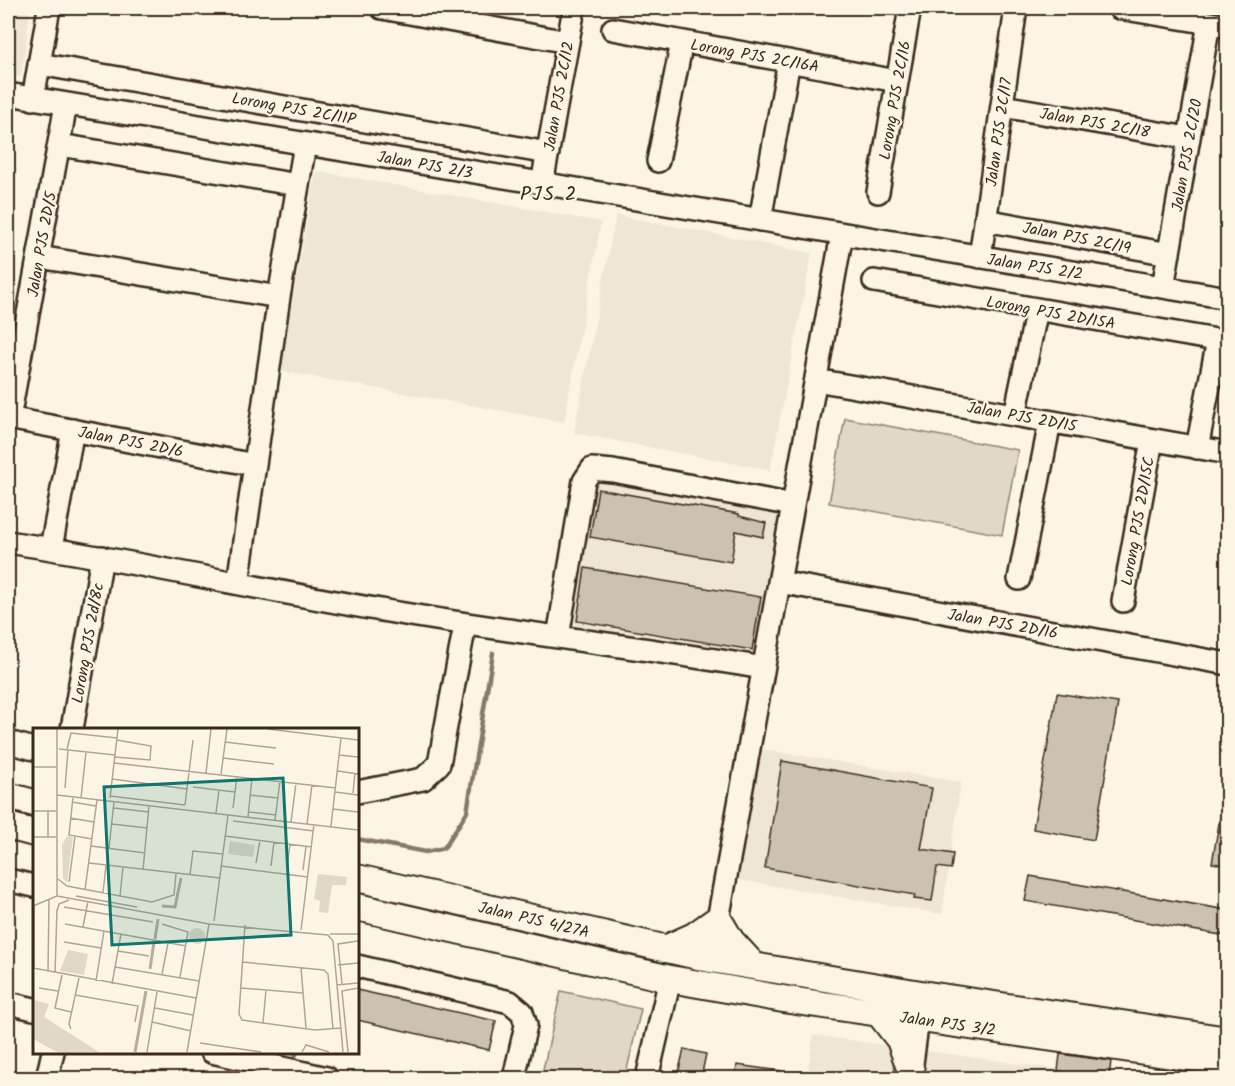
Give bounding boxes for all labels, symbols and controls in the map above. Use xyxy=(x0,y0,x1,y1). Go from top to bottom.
street label: Lorong PJS 2C/16A xyxy=(688,33,821,80)
street label: Jalan PJS 2C/12 xyxy=(538,39,581,153)
street label: Lorong PJS 2C/16 xyxy=(873,39,918,162)
street label: Jalan PJS 2C/17 xyxy=(979,76,1020,188)
street label: Lorong PJS 2C/11P xyxy=(230,86,358,133)
street label: Jalan PJS 2C/20 xyxy=(1165,97,1210,214)
street label: Jalan PJS 2C/18 xyxy=(1038,101,1152,146)
street label: Jalan PJS 2/3 xyxy=(375,145,474,186)
district label: PJS 2 xyxy=(520,179,578,211)
street label: Jalan PJS 2D/5 xyxy=(21,188,64,299)
street label: Jalan PJS 2C/19 xyxy=(1020,216,1133,261)
street label: Jalan PJS 2/2 xyxy=(985,248,1084,287)
street label: Lorong PJS 2D/15A xyxy=(984,290,1118,337)
street label: Jalan PJS 2D/15 xyxy=(965,395,1080,440)
street label: Jalan PJS 2D/6 xyxy=(76,420,185,465)
street label: Lorong PJS 2D/15C xyxy=(1115,455,1162,588)
street label: Lorong PJS 2d/8c xyxy=(66,581,111,705)
street label: Jalan PJS 2D/16 xyxy=(946,602,1060,646)
inset map xyxy=(33,728,358,1053)
street label: Jalan PJS 4/27A xyxy=(476,896,592,945)
street label: Jalan PJS 3/2 xyxy=(898,1005,997,1044)

